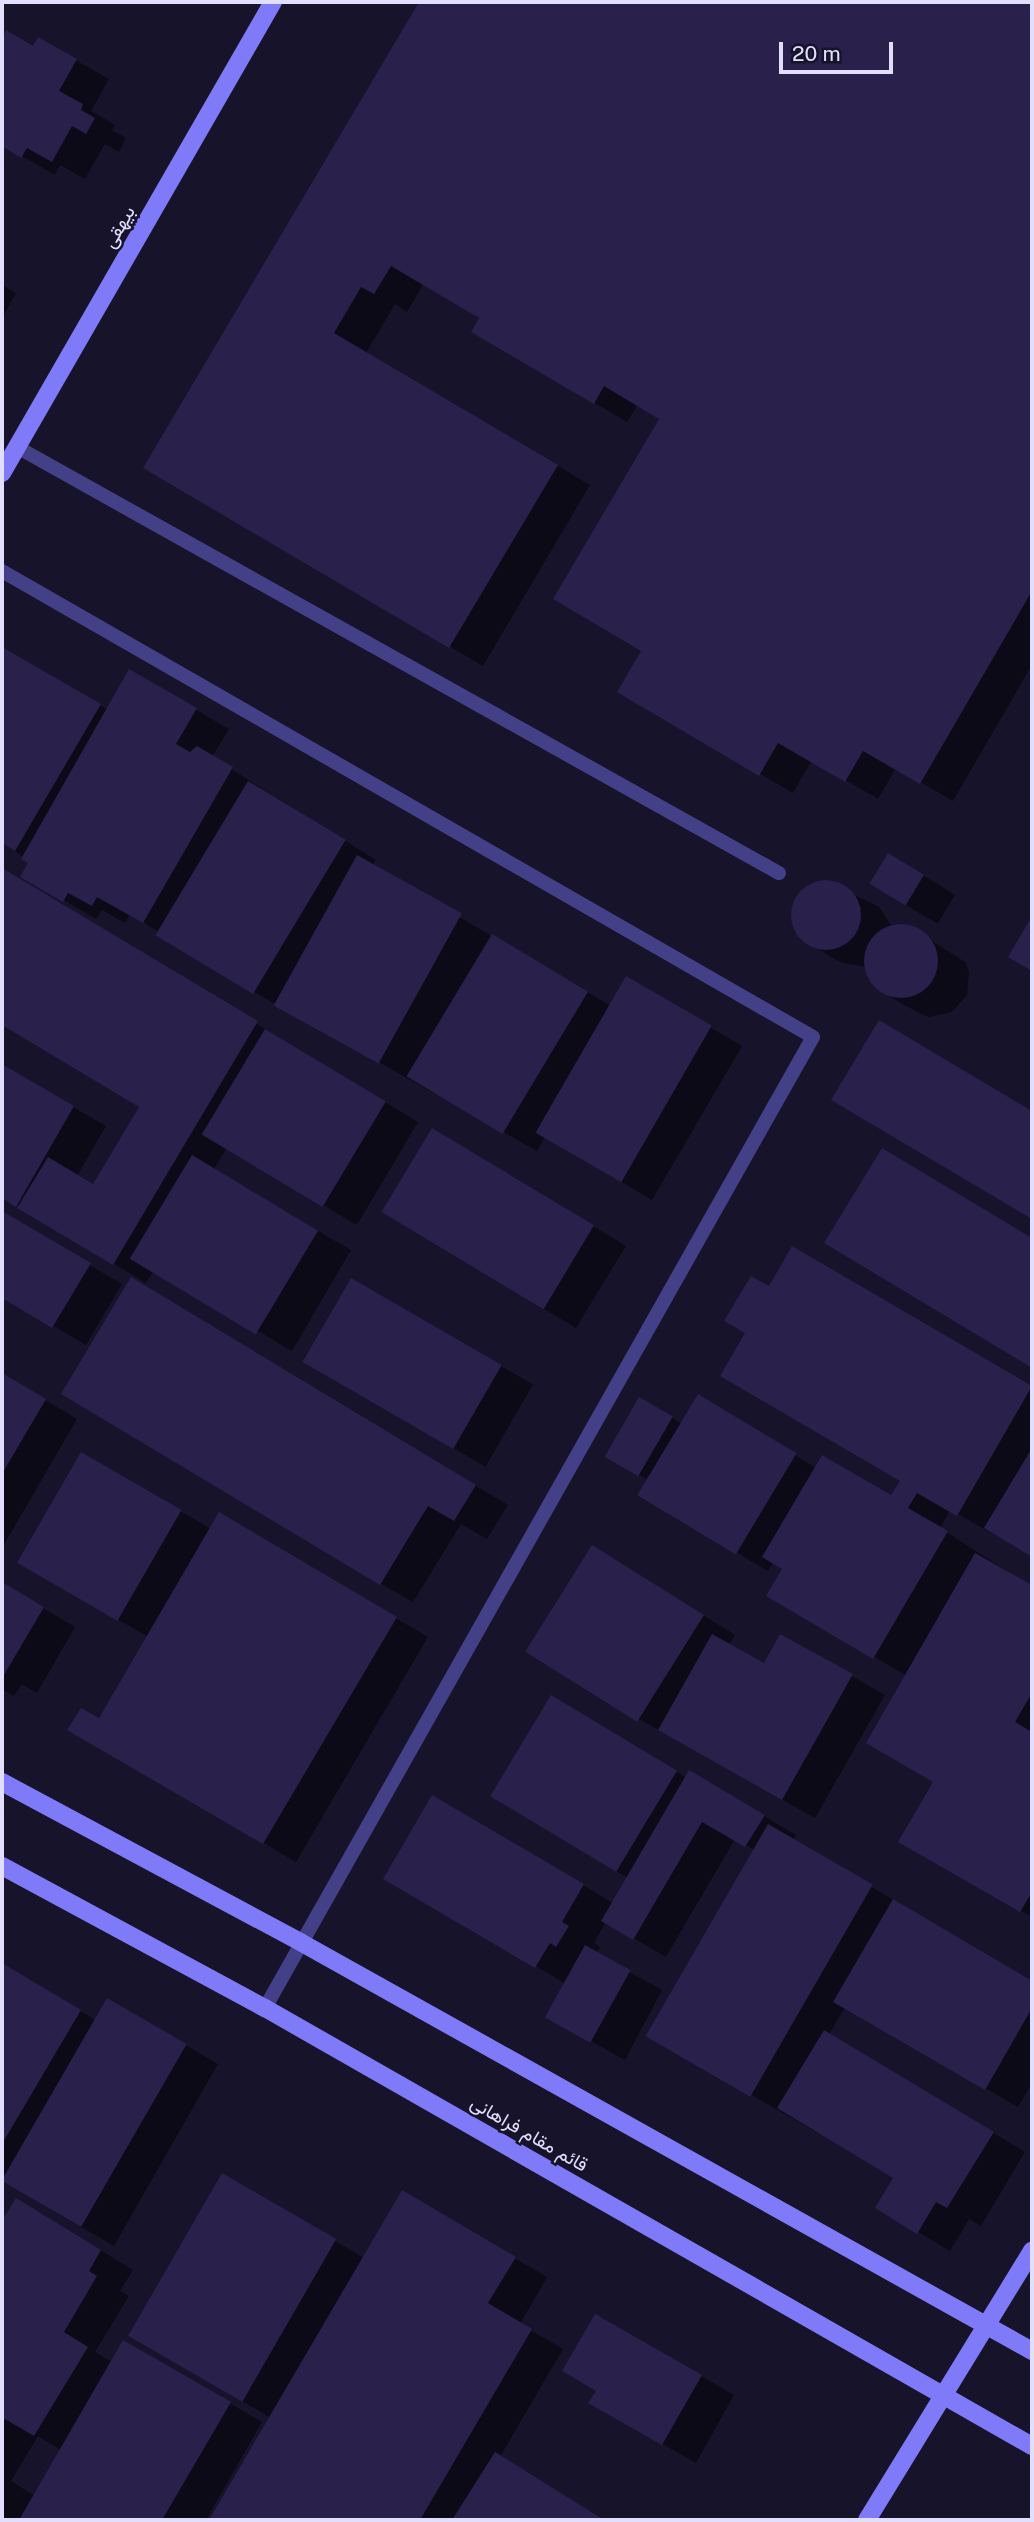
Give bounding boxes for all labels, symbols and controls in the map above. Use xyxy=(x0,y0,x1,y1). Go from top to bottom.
scale bar xyxy=(782,28,896,72)
text: 20 m xyxy=(792,41,841,66)
street label: بیهقی xyxy=(98,202,140,252)
street label: قائم مقام فراهانی xyxy=(466,2091,592,2177)

